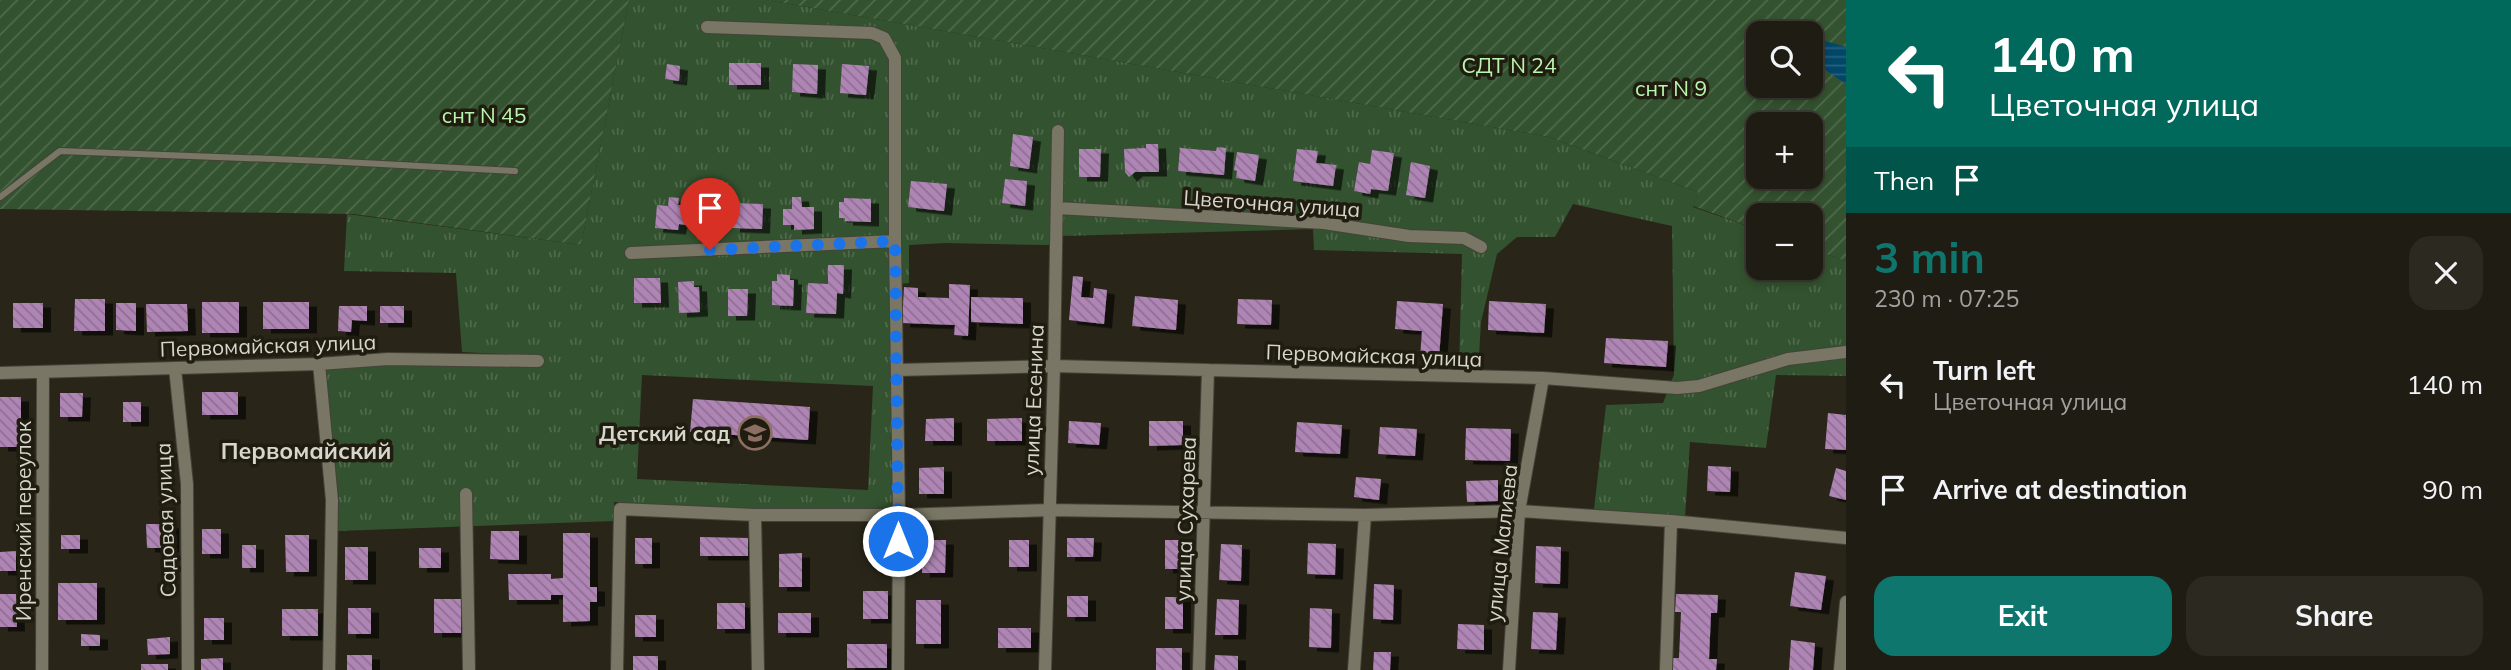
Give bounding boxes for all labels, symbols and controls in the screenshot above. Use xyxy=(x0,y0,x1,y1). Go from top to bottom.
map controls xyxy=(1746,21,1823,280)
button: search xyxy=(1746,21,1823,98)
text: 140 m xyxy=(1989,23,2135,84)
icon: left xyxy=(1874,28,1965,119)
park label: СДТ N 24 xyxy=(1461,52,1557,78)
park label: снт N 9 xyxy=(1635,75,1707,101)
text: Цветочная улица xyxy=(1989,84,2259,124)
park label: снт N 45 xyxy=(442,102,526,128)
button: + xyxy=(1746,112,1823,189)
icon: arrive xyxy=(1948,161,1986,199)
text: Then xyxy=(1874,164,1934,197)
pin xyxy=(680,178,740,250)
street label: Цветочная улица xyxy=(1183,184,1361,222)
icon: arrive xyxy=(691,189,729,227)
button: − xyxy=(1746,203,1823,280)
text: 3 min xyxy=(1874,231,1985,284)
button: close xyxy=(2409,236,2483,310)
text: 230 m · 07:25 xyxy=(1874,284,2019,313)
street label: улица Есенина xyxy=(1017,324,1049,476)
street label: Первомайская улица xyxy=(159,328,377,362)
street label: Первомайская улица xyxy=(1265,338,1483,372)
text: Turn left xyxy=(1933,354,2035,387)
icon: left xyxy=(1874,366,1912,404)
text: 140 m xyxy=(2407,368,2483,401)
text: Цветочная улица xyxy=(1933,387,2127,416)
school or university icon: Детский сад xyxy=(736,414,774,452)
street label: Иренский переулок xyxy=(10,420,36,621)
place label: Детский сад xyxy=(599,420,730,446)
district label: Первомайский xyxy=(221,436,391,465)
street label: улица Сухарева xyxy=(1169,436,1201,602)
street label: Садовая улица xyxy=(149,442,181,598)
street label: улица Малиева xyxy=(1480,463,1522,623)
icon: arrive xyxy=(1874,471,1912,509)
text: Arrive at destination xyxy=(1933,473,2188,506)
text: 90 m xyxy=(2422,473,2483,506)
position arrow xyxy=(861,504,935,578)
button: Exit xyxy=(1874,576,2172,656)
button: Share xyxy=(2186,576,2483,656)

